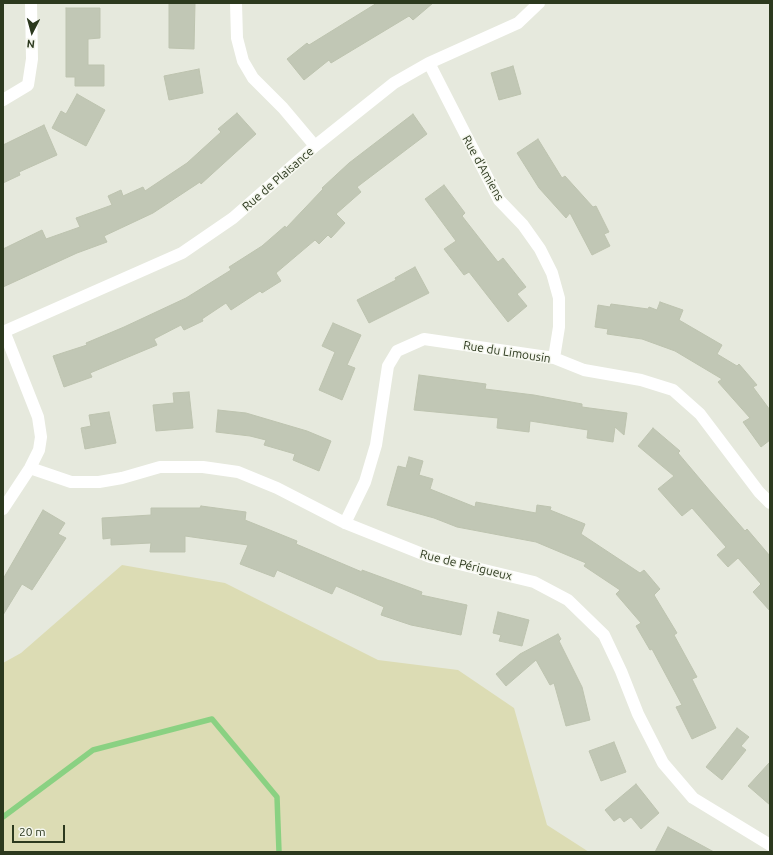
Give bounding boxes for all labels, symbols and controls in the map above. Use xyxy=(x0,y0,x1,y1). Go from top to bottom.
north arrow xyxy=(12,12,52,52)
text: N xyxy=(26,38,35,50)
street label: Rue d'Amiens xyxy=(459,133,507,203)
street label: Rue de Plaisance xyxy=(239,144,317,214)
street label: Rue du Limousin xyxy=(462,338,552,366)
street label: Rue de Périgueux xyxy=(418,547,514,583)
scale bar xyxy=(14,817,67,843)
text: 20 m xyxy=(19,825,46,838)

